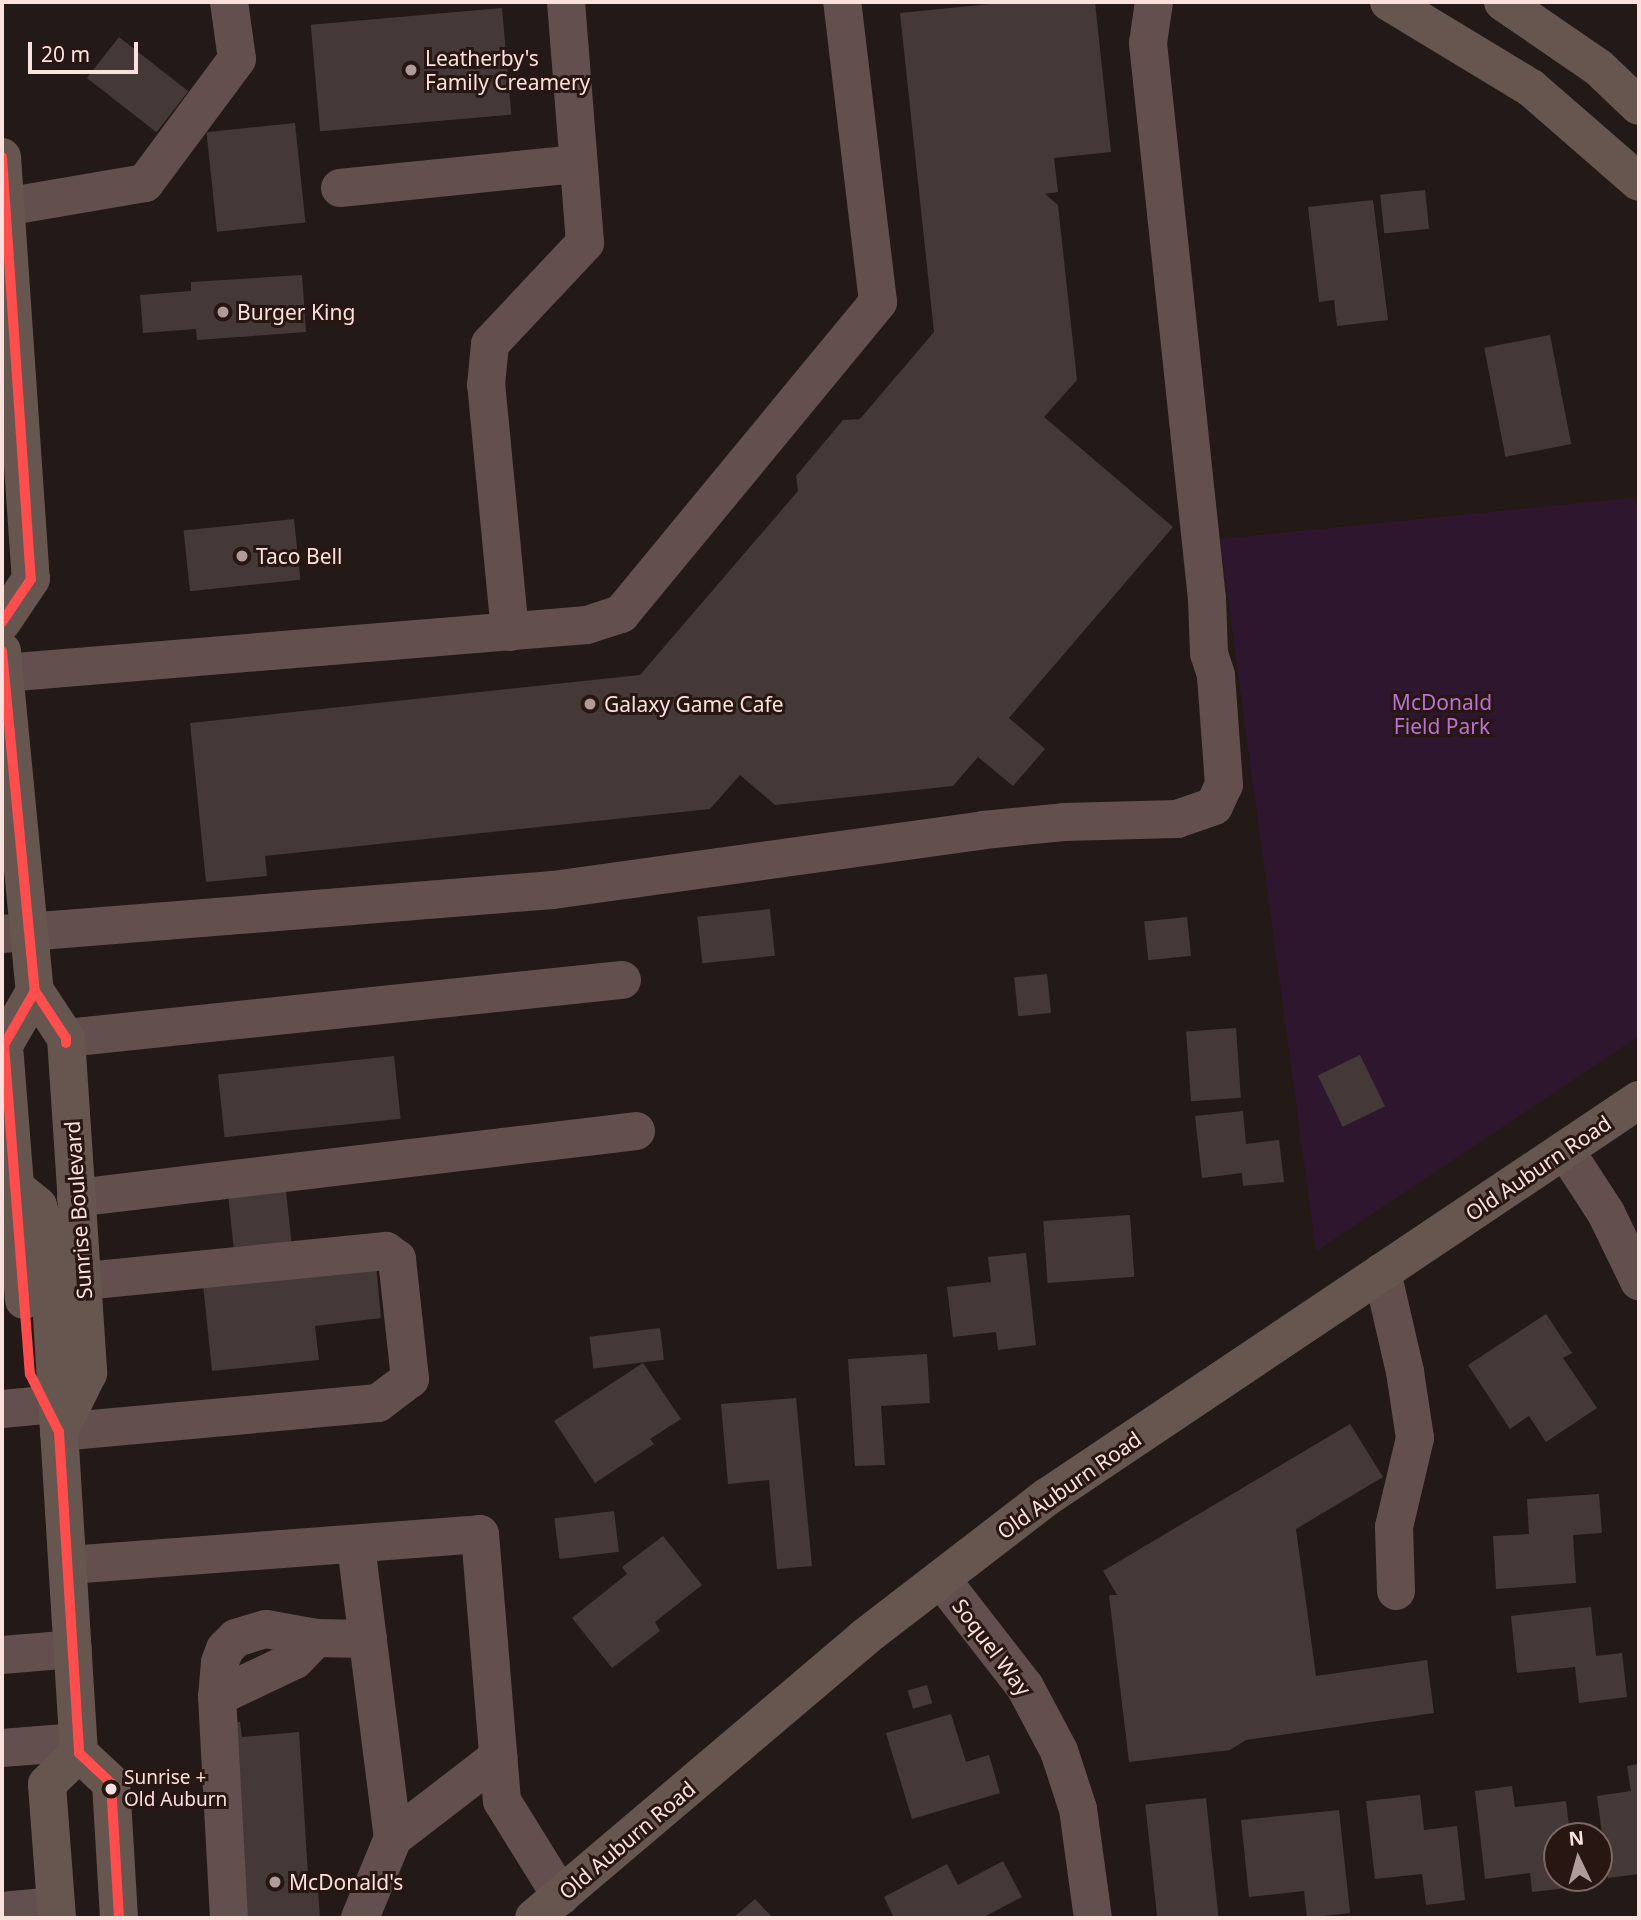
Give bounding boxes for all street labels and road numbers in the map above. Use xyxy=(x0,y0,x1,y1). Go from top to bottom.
street label: Old Auburn Road xyxy=(1460,1110,1616,1226)
street label: Sunrise Boulevard xyxy=(59,1120,97,1300)
street label: Old Auburn Road xyxy=(992,1426,1146,1544)
street label: Soquel Way xyxy=(947,1594,1037,1700)
street label: Old Auburn Road xyxy=(554,1776,700,1904)

